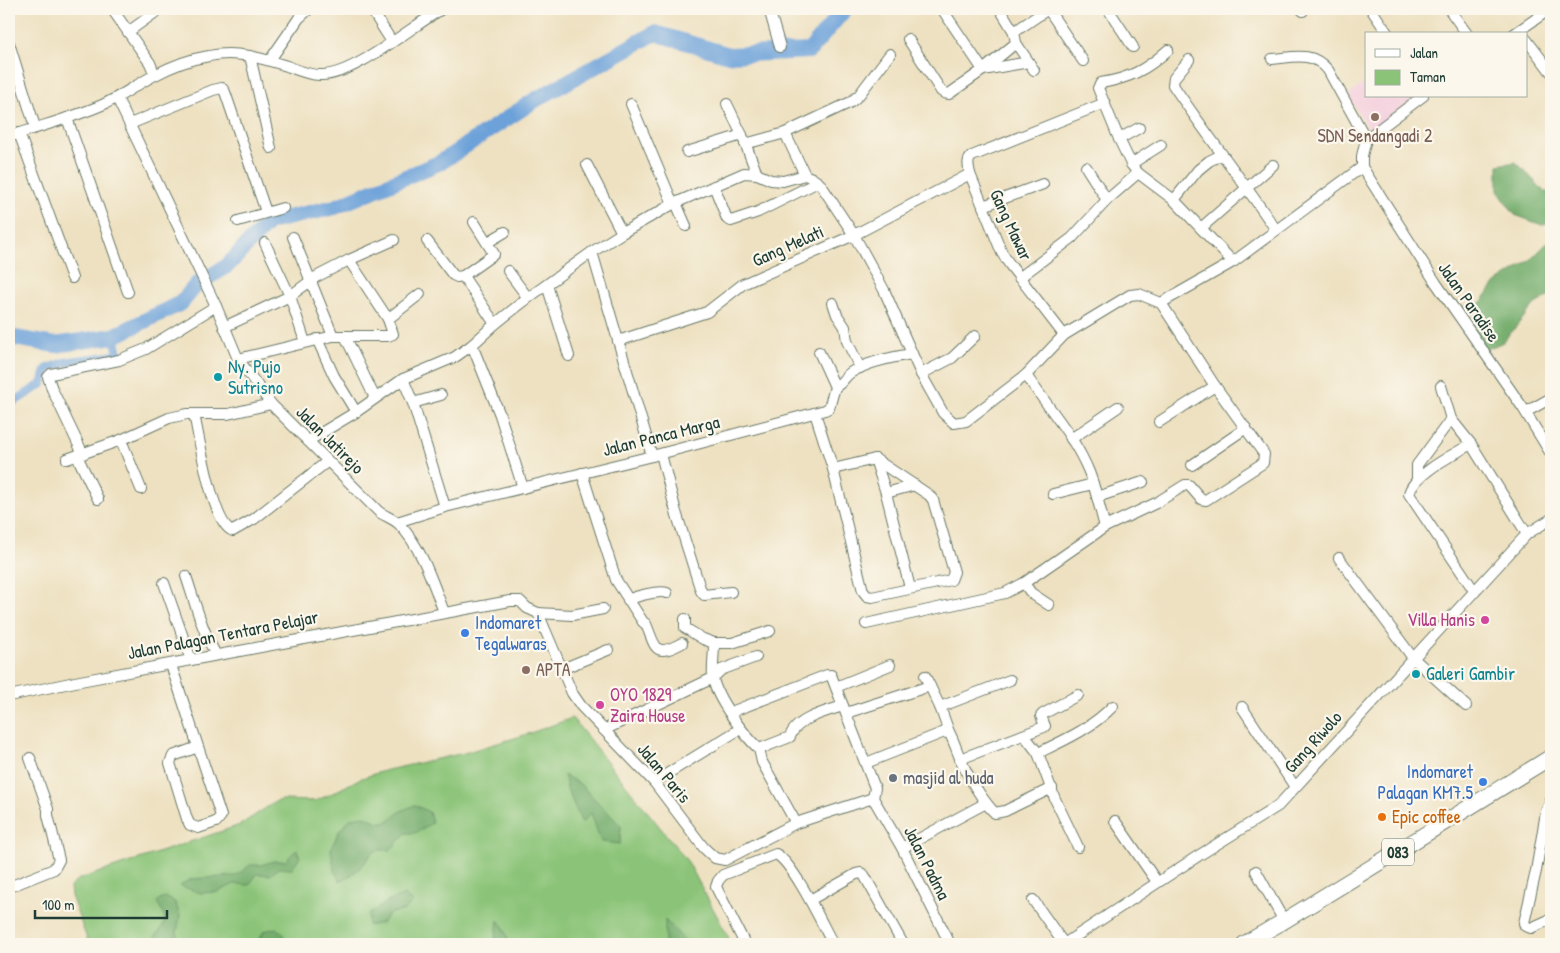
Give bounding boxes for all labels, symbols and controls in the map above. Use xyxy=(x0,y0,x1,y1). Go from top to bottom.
legend xyxy=(1365,32,1528,98)
text: Jalan xyxy=(1410,42,1438,63)
text: Taman xyxy=(1410,66,1446,87)
marker: SDN Sendangadi 2 xyxy=(1369,111,1381,123)
place label: SDN Sendangadi 2 xyxy=(1318,123,1433,148)
street label: Gang Mawar xyxy=(984,185,1039,265)
street label: Gang Melati xyxy=(748,219,828,272)
street label: Jalan Paradise xyxy=(1433,257,1506,347)
place label: Ny. Pujo Sutrisno xyxy=(228,354,283,400)
marker: Ny. Pujo Sutrisno xyxy=(212,371,224,383)
street label: Jalan Jatirejo xyxy=(291,400,370,479)
street label: Jalan Panca Marga xyxy=(600,409,722,462)
street label: Jalan Palagan Tentara Pelajar xyxy=(125,604,320,665)
place label: Villa Hanis xyxy=(1407,607,1475,632)
place label: Indomaret Tegalwaras xyxy=(475,610,547,656)
marker: Villa Hanis xyxy=(1479,614,1491,626)
marker: Indomaret Tegalwaras xyxy=(459,627,471,639)
place label: APTA xyxy=(536,657,571,682)
place label: Galeri Gambir xyxy=(1426,661,1515,686)
marker: APTA xyxy=(520,664,532,676)
marker: Galeri Gambir xyxy=(1410,668,1422,680)
place label: OYO 1829 Zaira House xyxy=(610,682,685,728)
marker: OYO 1829 Zaira House xyxy=(594,699,606,711)
street label: Gang Riwolo xyxy=(1278,705,1347,778)
street label: Jalan Paris xyxy=(632,737,697,808)
place label: Indomaret Palagan KM7.5 xyxy=(1378,759,1474,805)
place label: masjid al huda xyxy=(903,765,993,790)
marker: masjid al huda xyxy=(887,772,899,784)
marker: Indomaret Palagan KM7.5 xyxy=(1477,776,1489,788)
place label: Epic coffee xyxy=(1392,804,1461,829)
marker: Epic coffee xyxy=(1376,811,1388,823)
street label: Jalan Padma xyxy=(898,822,957,904)
road number: 083 xyxy=(1382,839,1414,866)
scale bar xyxy=(35,888,168,920)
text: 100 m xyxy=(42,894,75,915)

